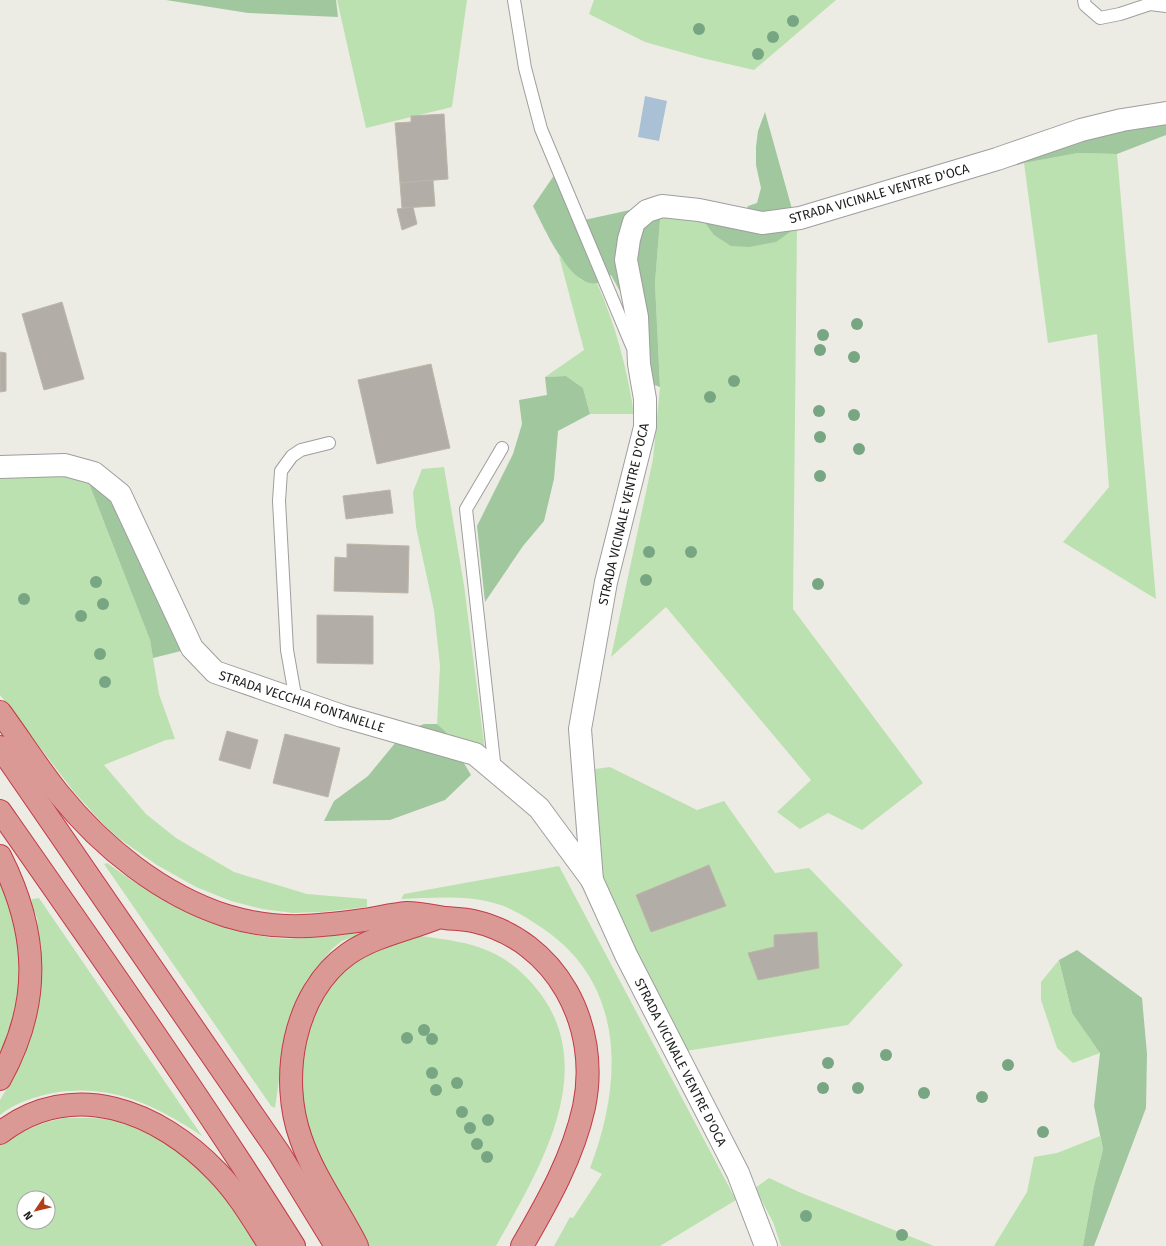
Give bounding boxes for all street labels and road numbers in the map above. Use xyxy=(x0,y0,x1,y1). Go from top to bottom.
street label: STRADA VICINALE VENTRE D'OCA xyxy=(788,160,971,226)
street label: STRADA VICINALE VENTRE D'OCA xyxy=(595,421,652,607)
street label: STRADA VECCHIA FONTANELLE xyxy=(217,668,387,735)
street label: STRADA VICINALE VENTRE D'OCA xyxy=(632,976,730,1149)

